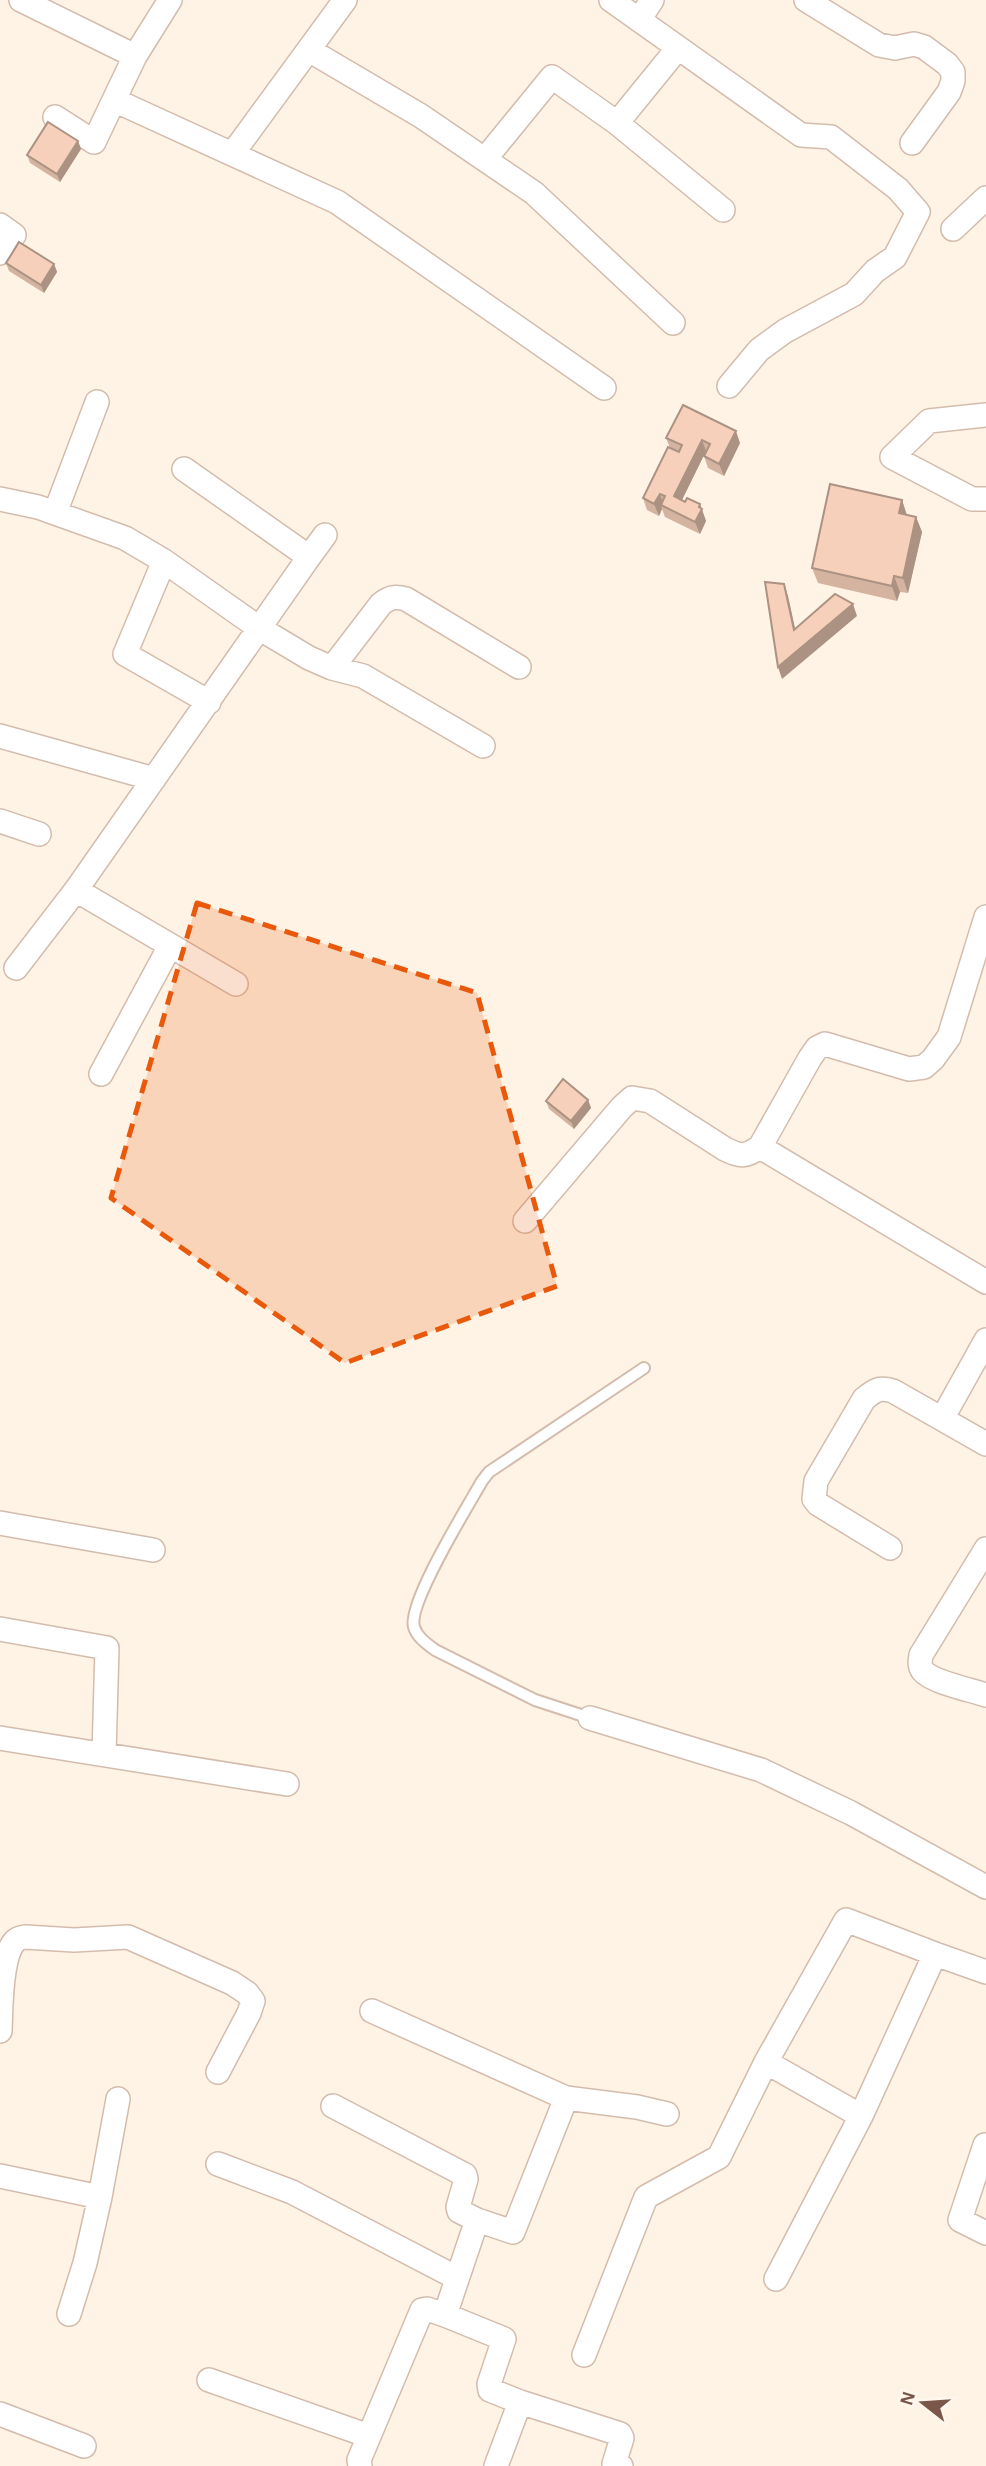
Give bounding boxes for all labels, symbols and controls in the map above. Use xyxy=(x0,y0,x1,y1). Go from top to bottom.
north arrow xyxy=(888,2368,958,2438)
text: N xyxy=(897,2389,919,2408)

